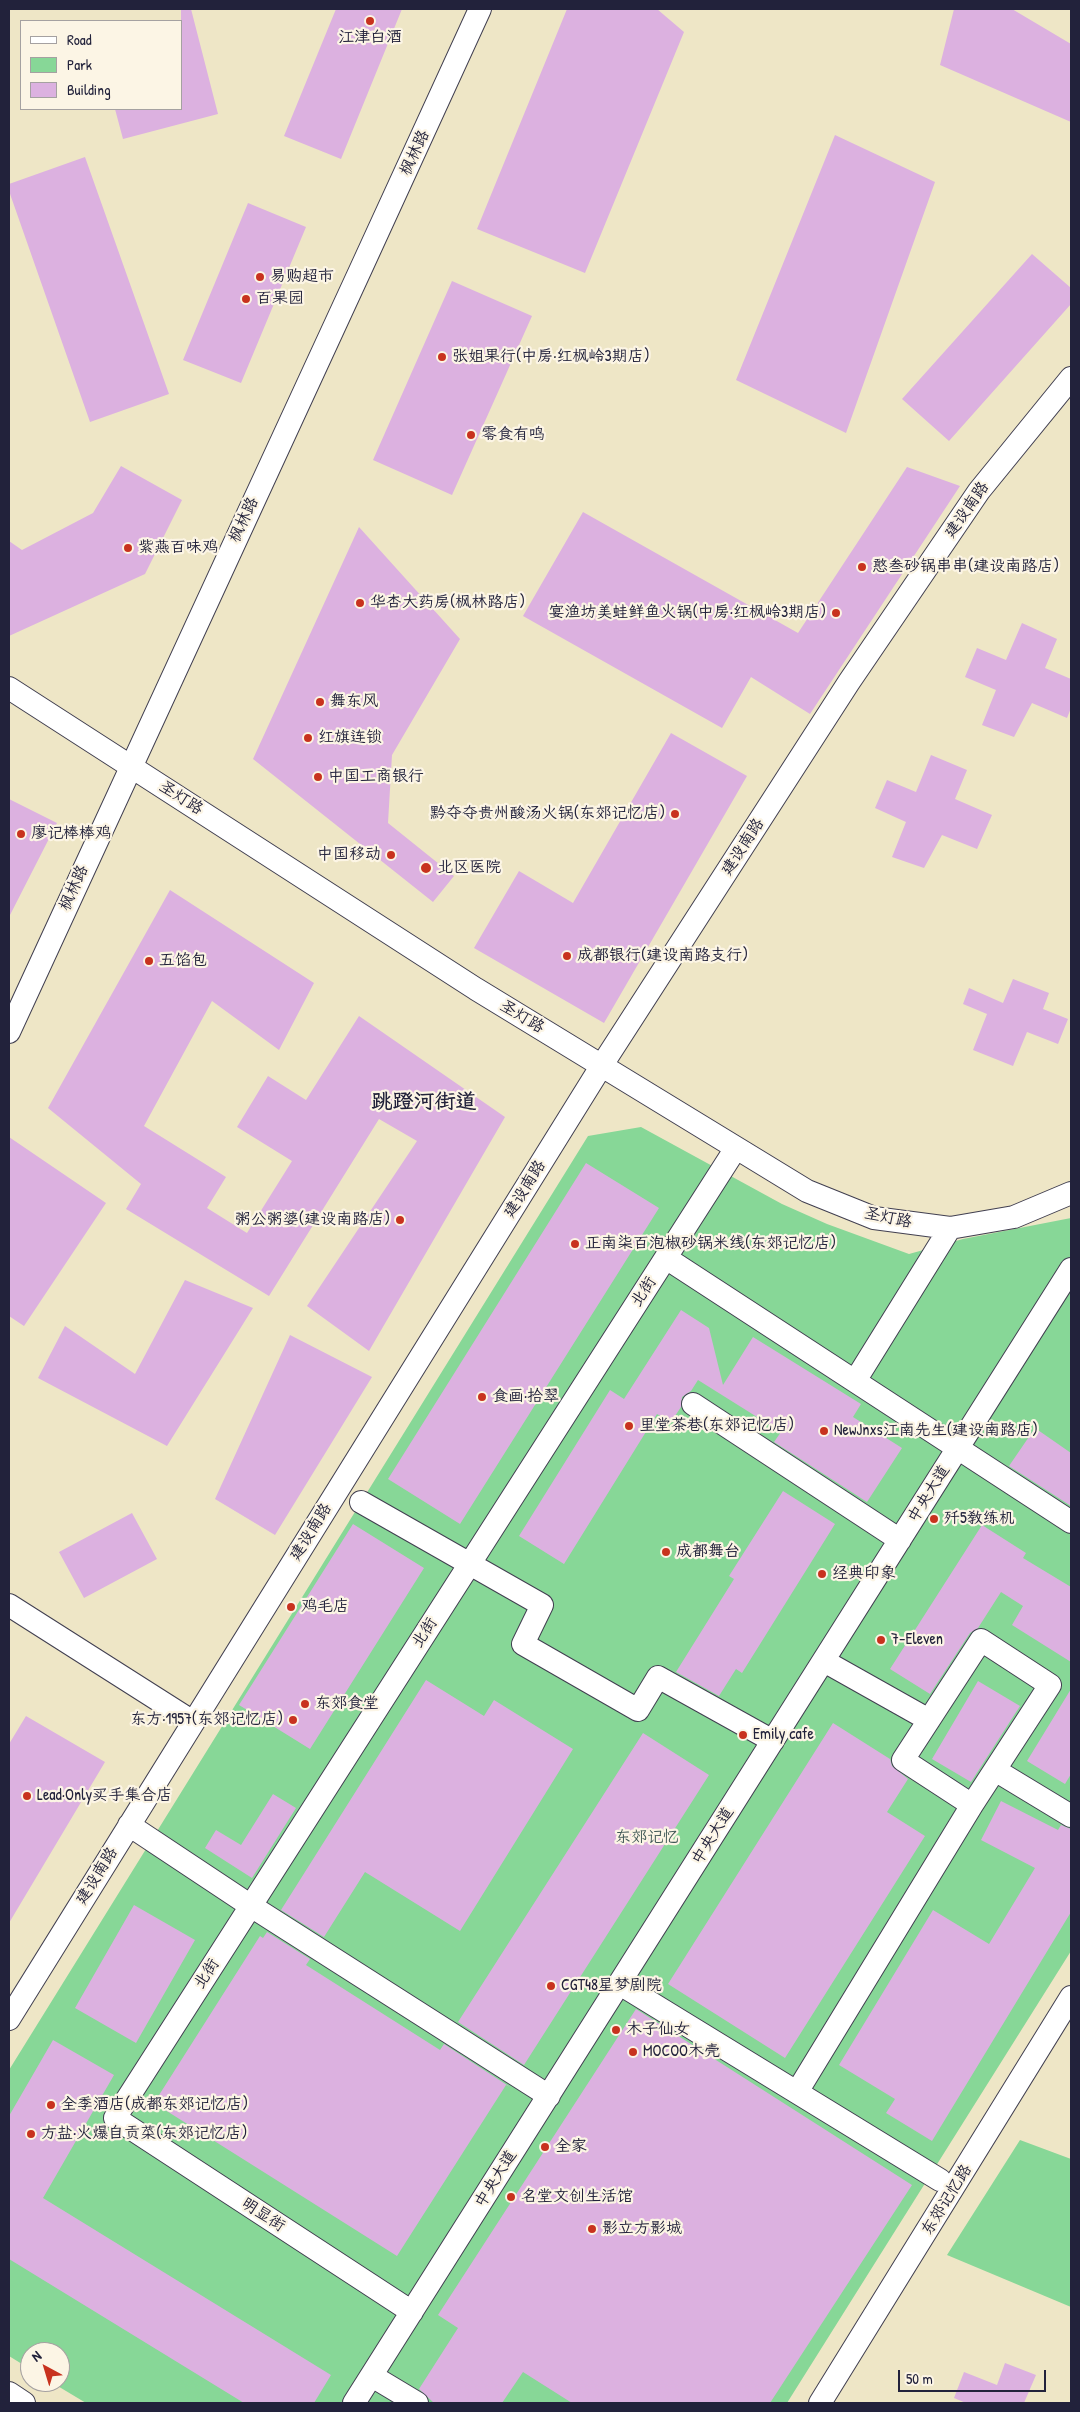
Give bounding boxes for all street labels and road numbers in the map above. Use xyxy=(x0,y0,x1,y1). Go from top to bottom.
street label: 枫林路 xyxy=(396,127,434,179)
street label: 建设南路 xyxy=(941,478,993,542)
street label: 枫林路 xyxy=(225,494,263,546)
street label: 圣灯路 xyxy=(156,777,206,819)
street label: 建设南路 xyxy=(718,815,768,879)
street label: 枫林路 xyxy=(55,862,93,914)
street label: 圣灯路 xyxy=(496,996,548,1038)
street label: 建设南路 xyxy=(500,1157,550,1221)
street label: 圣灯路 xyxy=(863,1204,913,1232)
street label: 北街 xyxy=(627,1273,661,1311)
street label: 中央大道 xyxy=(904,1462,954,1526)
street label: 建设南路 xyxy=(286,1500,336,1564)
street label: 北街 xyxy=(408,1614,442,1652)
street label: 中央大道 xyxy=(688,1804,738,1868)
street label: 建设南路 xyxy=(72,1844,122,1908)
street label: 北街 xyxy=(190,1955,224,1993)
street label: 中央大道 xyxy=(471,2147,521,2211)
street label: 东郊记忆路 xyxy=(918,2161,976,2239)
street label: 明显街 xyxy=(238,2194,288,2236)

